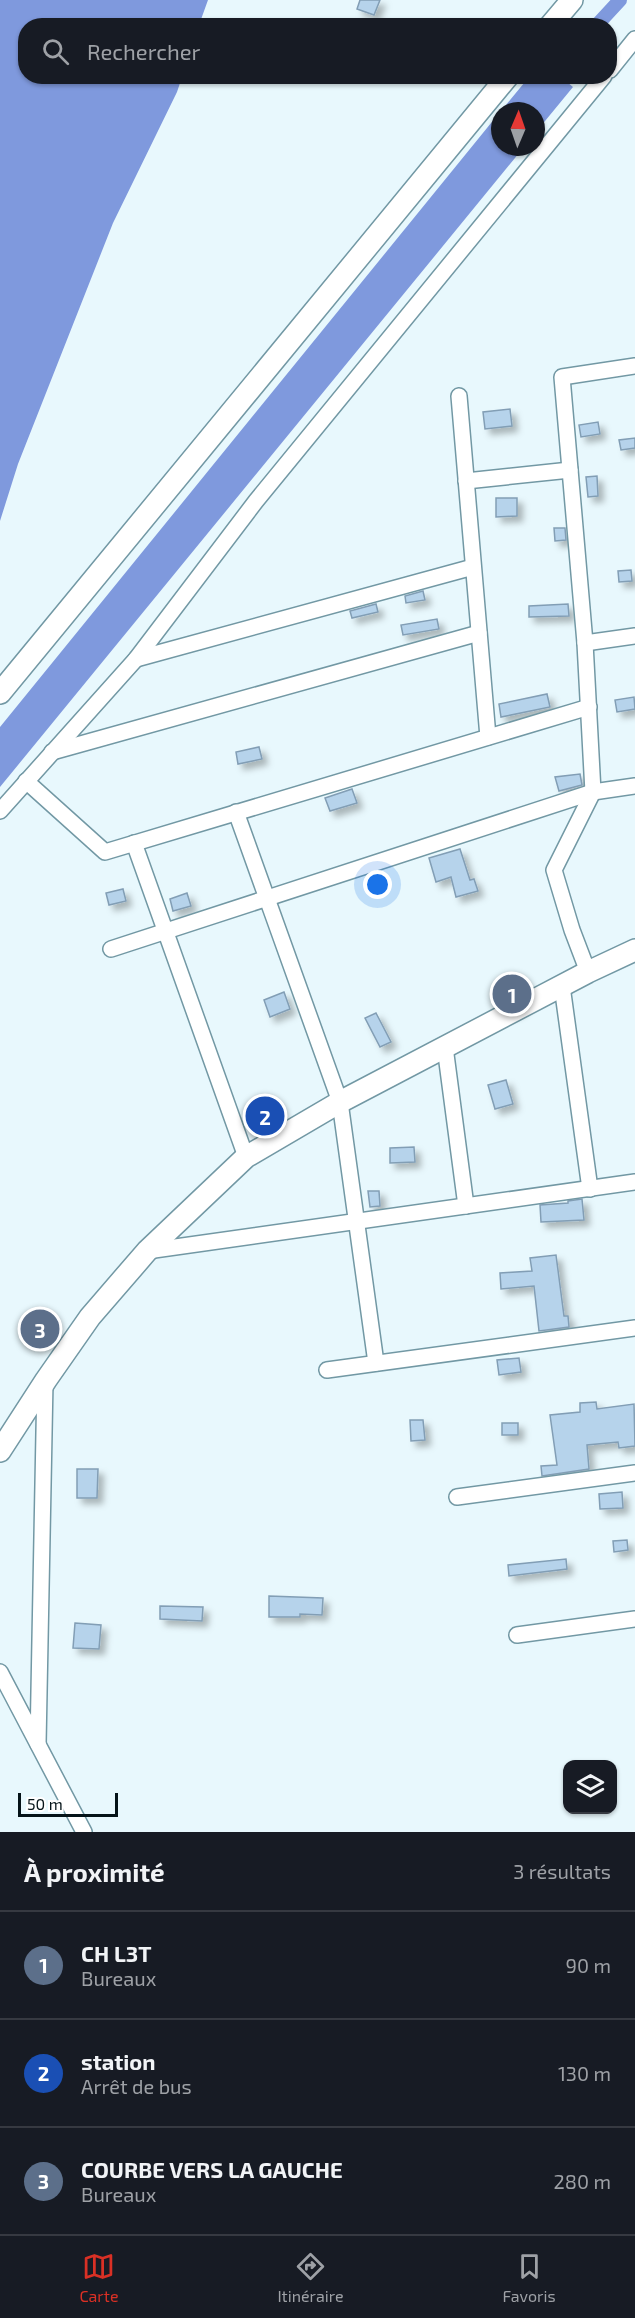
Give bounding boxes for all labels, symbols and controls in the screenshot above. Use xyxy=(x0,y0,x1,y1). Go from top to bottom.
search box xyxy=(18,18,617,84)
icon: search xyxy=(39,35,72,68)
text: Rechercher xyxy=(87,38,200,64)
north arrow xyxy=(491,102,545,156)
your location xyxy=(363,870,392,899)
pin: 1 xyxy=(492,972,532,1016)
pin: 2 xyxy=(246,1094,284,1138)
pin: 3 xyxy=(20,1306,60,1352)
map controls xyxy=(563,1760,617,1814)
button: layers xyxy=(563,1760,617,1814)
scale bar xyxy=(18,1790,118,1818)
text: 50 m xyxy=(27,1794,63,1813)
text: À proximité xyxy=(24,1856,165,1887)
text: 3 résultats xyxy=(513,1859,611,1883)
text: CH L3T xyxy=(81,1940,151,1966)
text: 1 xyxy=(39,1953,48,1977)
text: 90 m xyxy=(566,1953,611,1977)
text: Bureaux xyxy=(81,1966,156,1990)
text: station xyxy=(81,2048,156,2074)
text: 2 xyxy=(38,2061,49,2085)
text: 130 m xyxy=(558,2061,611,2085)
text: Arrêt de bus xyxy=(81,2074,192,2098)
text: COURBE VERS LA GAUCHE xyxy=(81,2156,343,2182)
text: 3 xyxy=(38,2169,49,2193)
text: 280 m xyxy=(554,2169,611,2193)
text: Bureaux xyxy=(81,2182,156,2206)
tab: Carte xyxy=(79,2250,118,2305)
tab: Itinéraire xyxy=(277,2250,344,2305)
tab: Favoris xyxy=(502,2250,556,2305)

